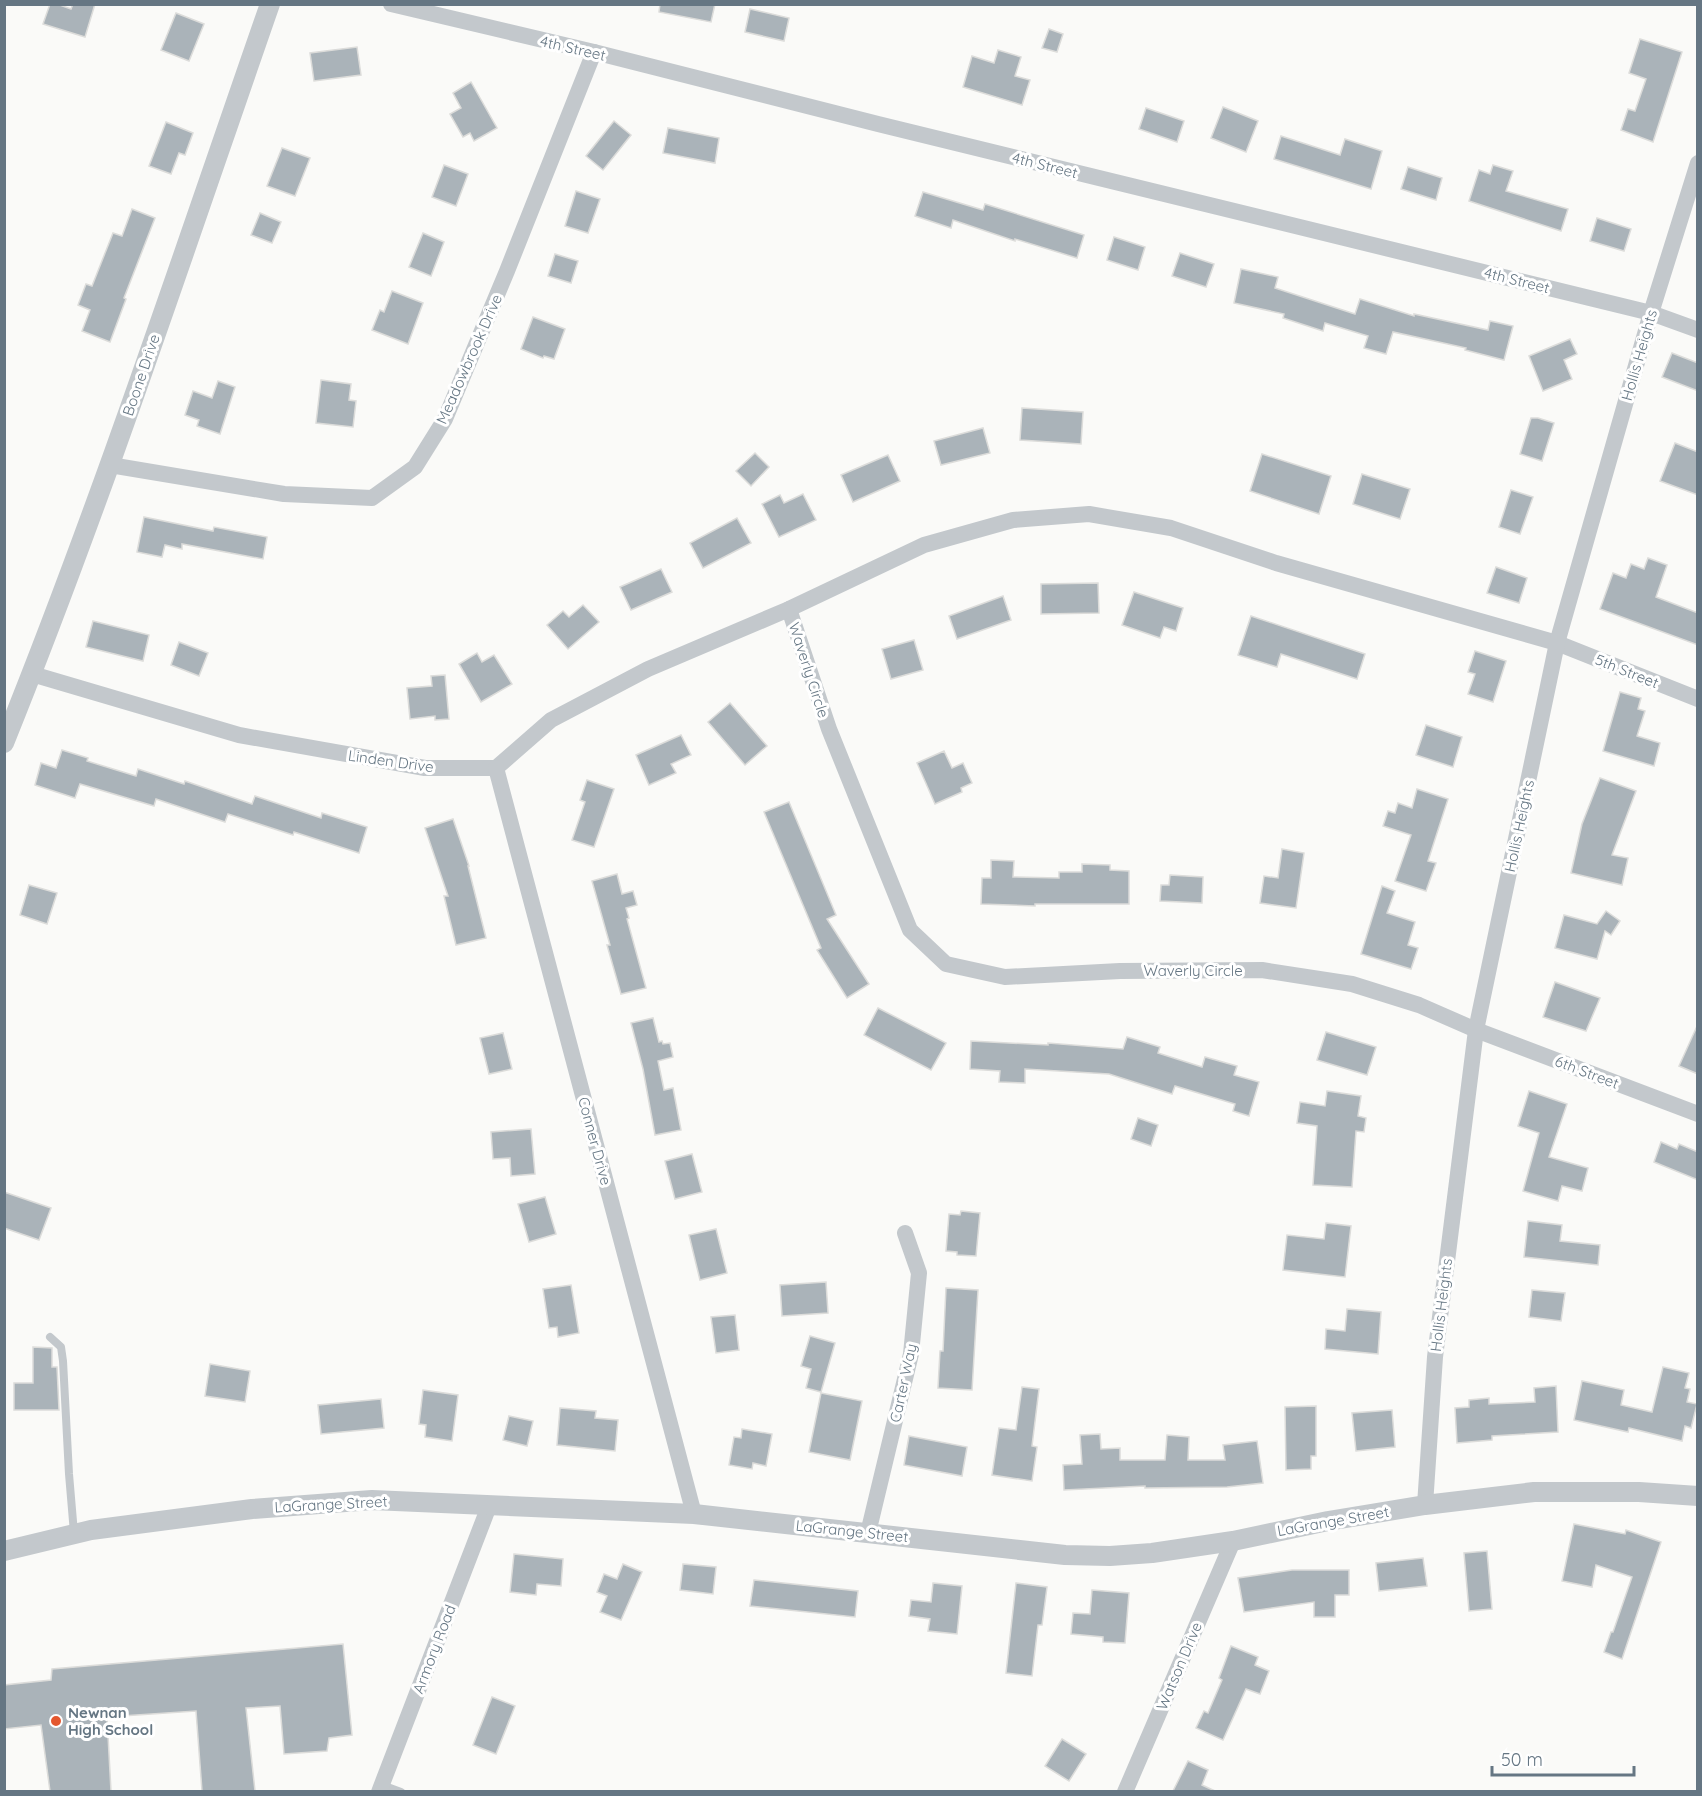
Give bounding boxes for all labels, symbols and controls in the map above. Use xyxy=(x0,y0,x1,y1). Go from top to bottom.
street label: 4th Street xyxy=(538,31,608,65)
street label: 4th Street xyxy=(1010,148,1080,182)
street label: 4th Street xyxy=(1482,263,1552,297)
street label: Meadowbrook Drive xyxy=(432,291,506,427)
street label: Hollis Heights xyxy=(1617,307,1661,403)
street label: Boone Drive xyxy=(118,332,164,418)
street label: Waverly Circle xyxy=(785,620,833,720)
street label: 5th Street xyxy=(1592,650,1662,692)
street label: Linden Drive xyxy=(347,746,435,776)
street label: Hollis Heights xyxy=(1500,778,1538,874)
street label: Waverly Circle xyxy=(1143,961,1243,980)
street label: 6th Street xyxy=(1552,1051,1622,1093)
street label: Conner Drive xyxy=(574,1095,616,1187)
street label: Hollis Heights xyxy=(1426,1257,1456,1353)
street label: Carter Way xyxy=(885,1342,921,1424)
street label: LaGrange Street xyxy=(274,1492,388,1516)
street label: LaGrange Street xyxy=(1276,1502,1390,1540)
street label: LaGrange Street xyxy=(795,1516,909,1546)
street label: Armory Road xyxy=(408,1602,460,1696)
street label: Watson Drive xyxy=(1152,1619,1206,1713)
place label: Newnan High School xyxy=(68,1703,153,1739)
marker: Newnan High School xyxy=(49,1714,63,1728)
scale bar xyxy=(1492,1739,1634,1777)
text: 50 m xyxy=(1501,1748,1543,1771)

